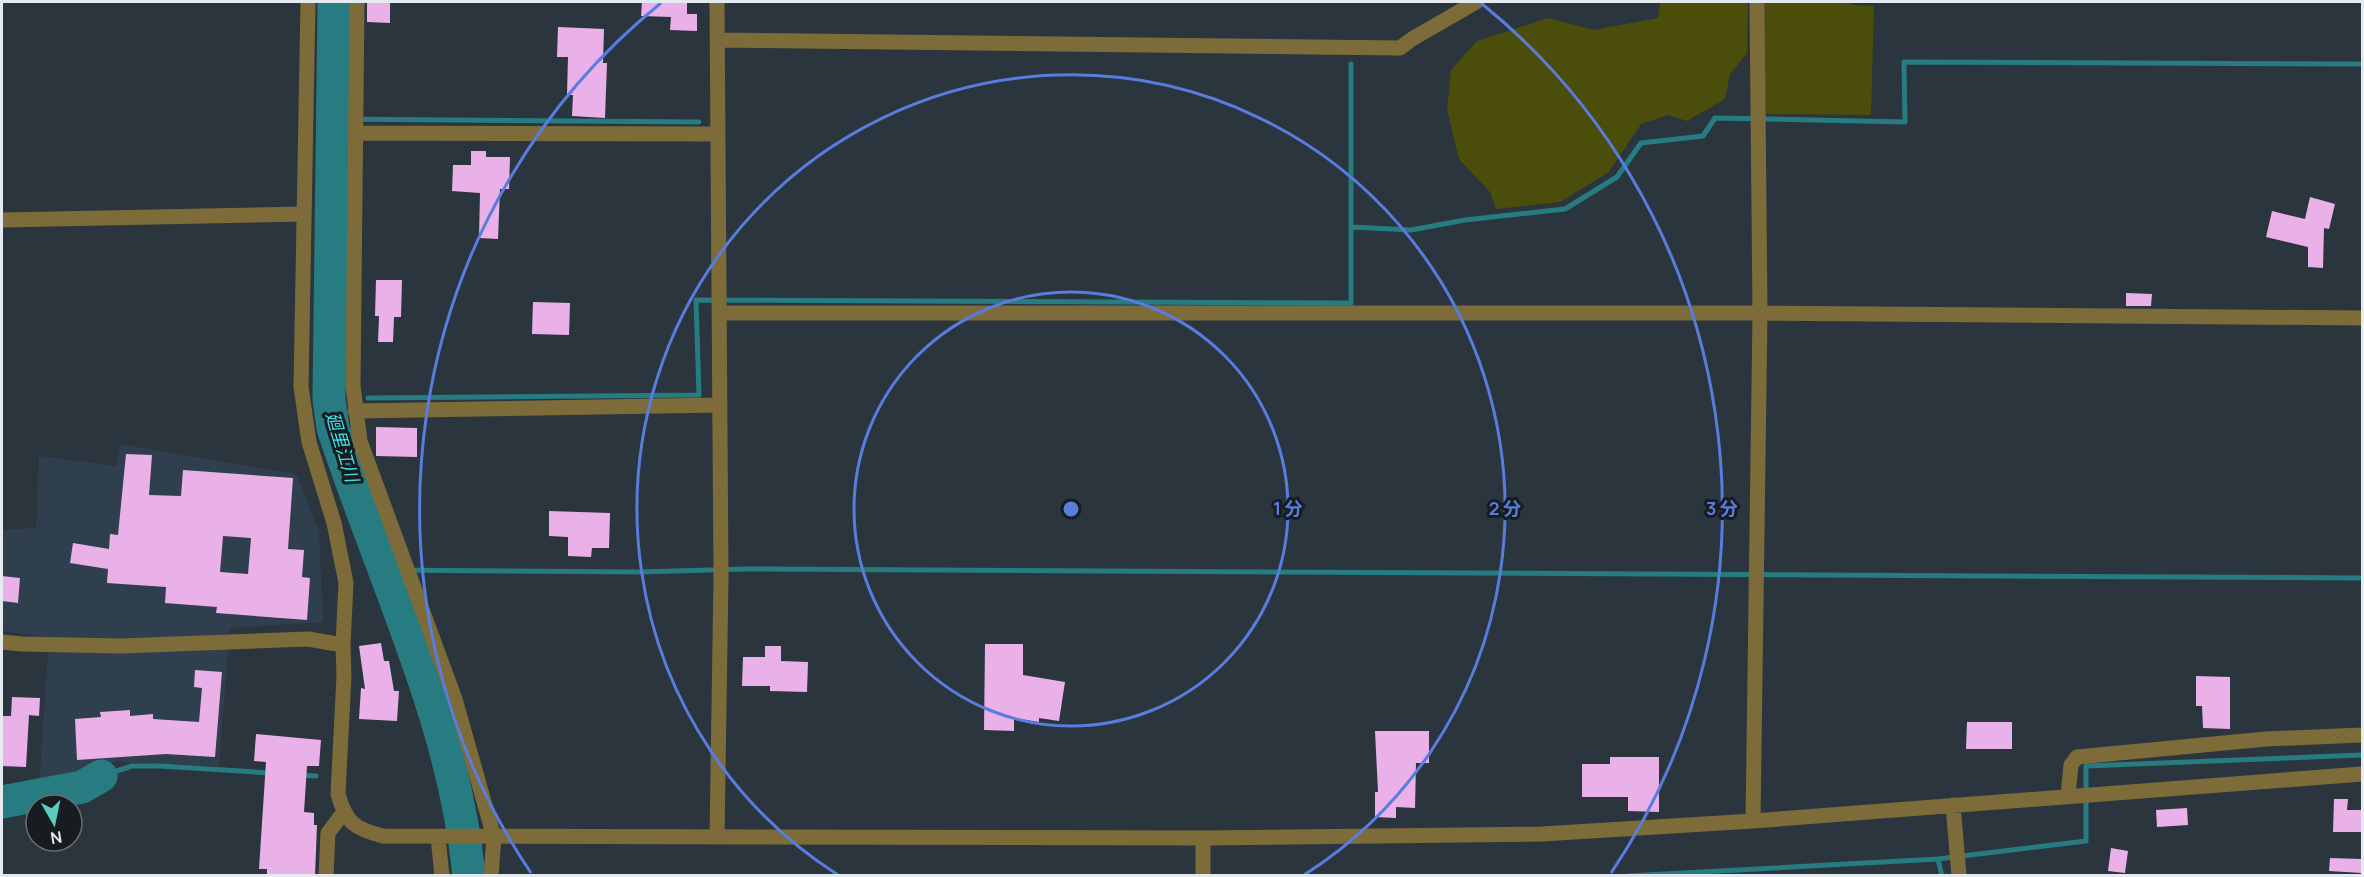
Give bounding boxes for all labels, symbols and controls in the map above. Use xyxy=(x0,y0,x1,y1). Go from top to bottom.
water label: 廻里江川 xyxy=(321,409,366,487)
text: 1 分 xyxy=(1273,496,1303,520)
text: 2 分 xyxy=(1489,496,1521,520)
text: 3 分 xyxy=(1706,496,1738,520)
centre of rings xyxy=(1061,499,1081,519)
north arrow xyxy=(24,793,84,853)
text: N xyxy=(49,826,64,850)

